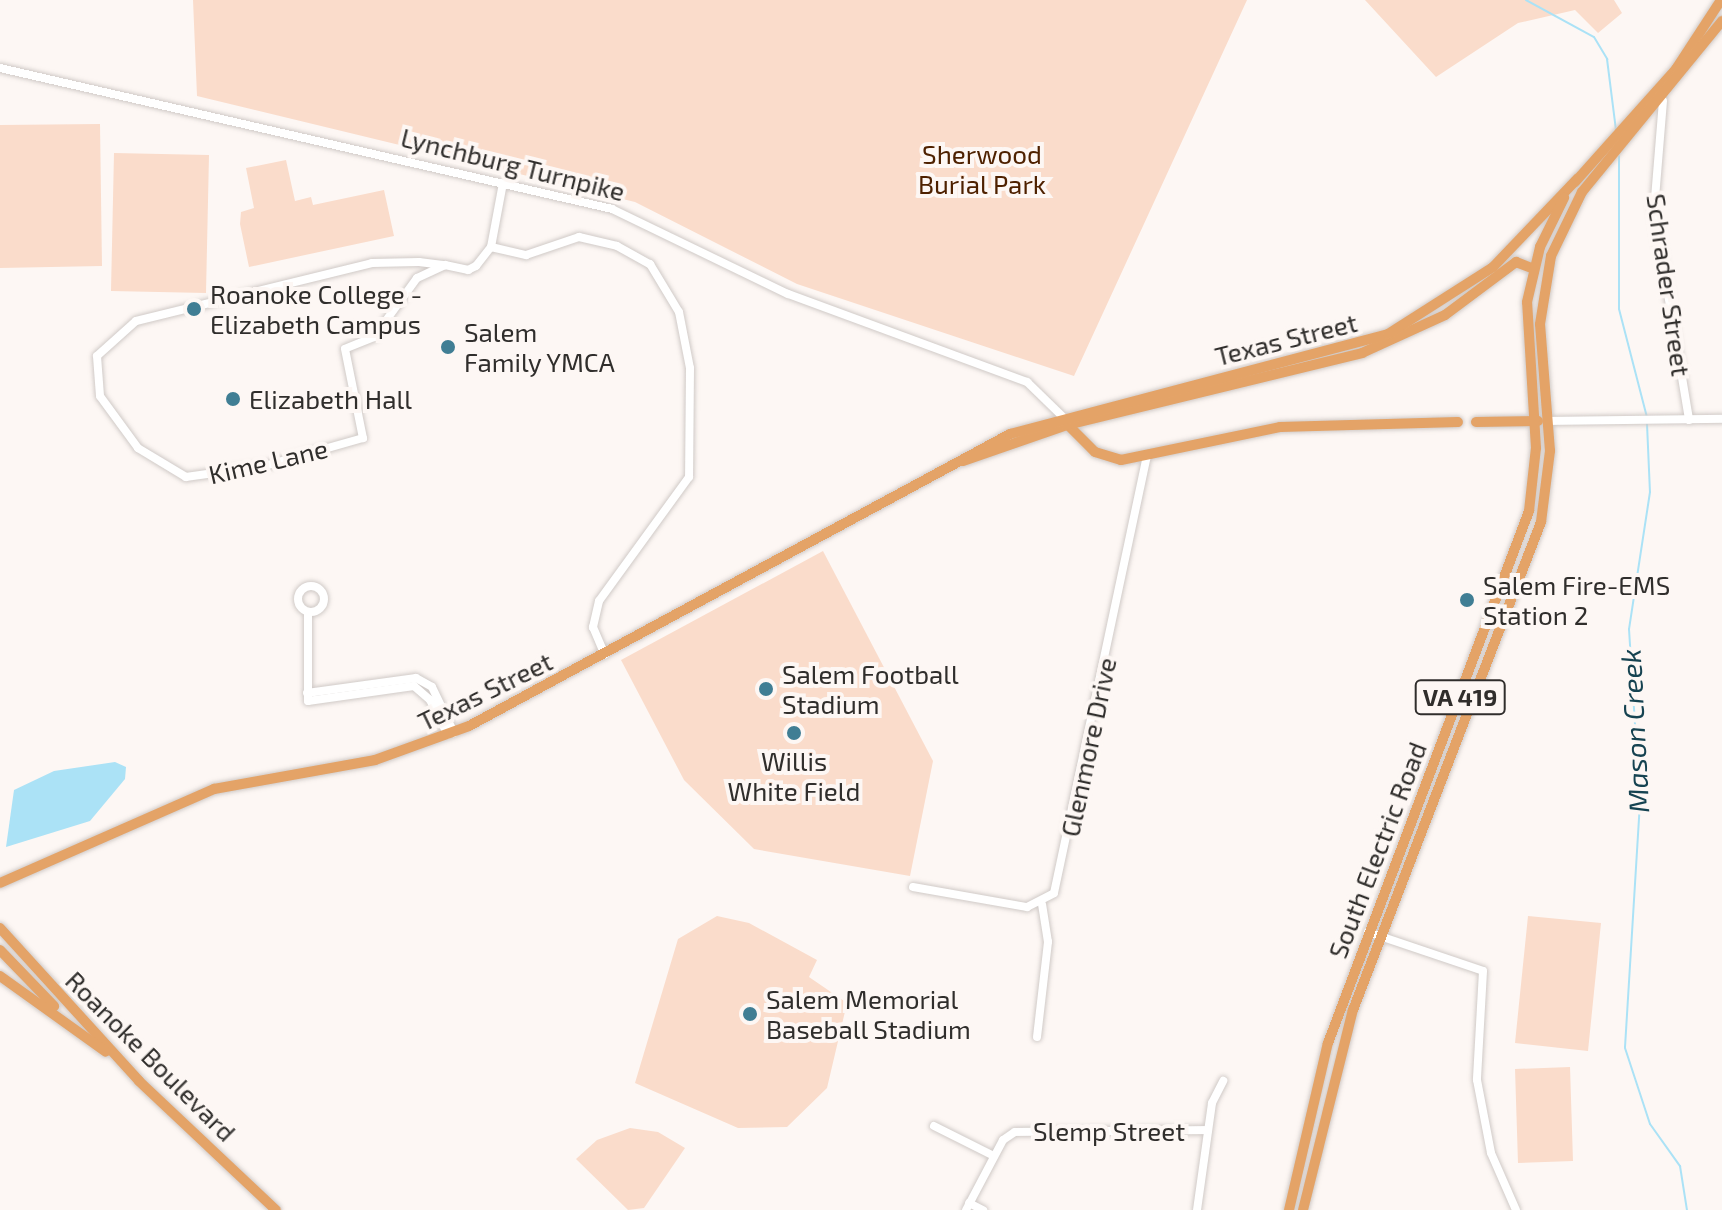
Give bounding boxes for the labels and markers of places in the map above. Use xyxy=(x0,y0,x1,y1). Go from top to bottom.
place label: Roanoke College - Elizabeth Campus xyxy=(210,278,422,340)
marker: Roanoke College - Elizabeth Campus xyxy=(185,300,203,318)
place label: Salem Family YMCA xyxy=(464,316,616,378)
marker: Salem Family YMCA xyxy=(439,338,457,356)
place label: Elizabeth Hall xyxy=(249,383,412,415)
marker: Elizabeth Hall xyxy=(224,390,242,408)
place label: Salem Fire-EMS Station 2 xyxy=(1483,569,1670,630)
marker: Salem Fire-EMS Station 2 xyxy=(1458,591,1476,609)
place label: Salem Football Stadium xyxy=(782,658,959,720)
marker: Salem Football Stadium xyxy=(757,680,775,698)
marker: Willis White Field xyxy=(785,724,803,742)
place label: Willis White Field xyxy=(728,745,860,806)
place label: Salem Memorial Baseball Stadium xyxy=(766,983,971,1044)
marker: Salem Memorial Baseball Stadium xyxy=(741,1005,759,1023)

